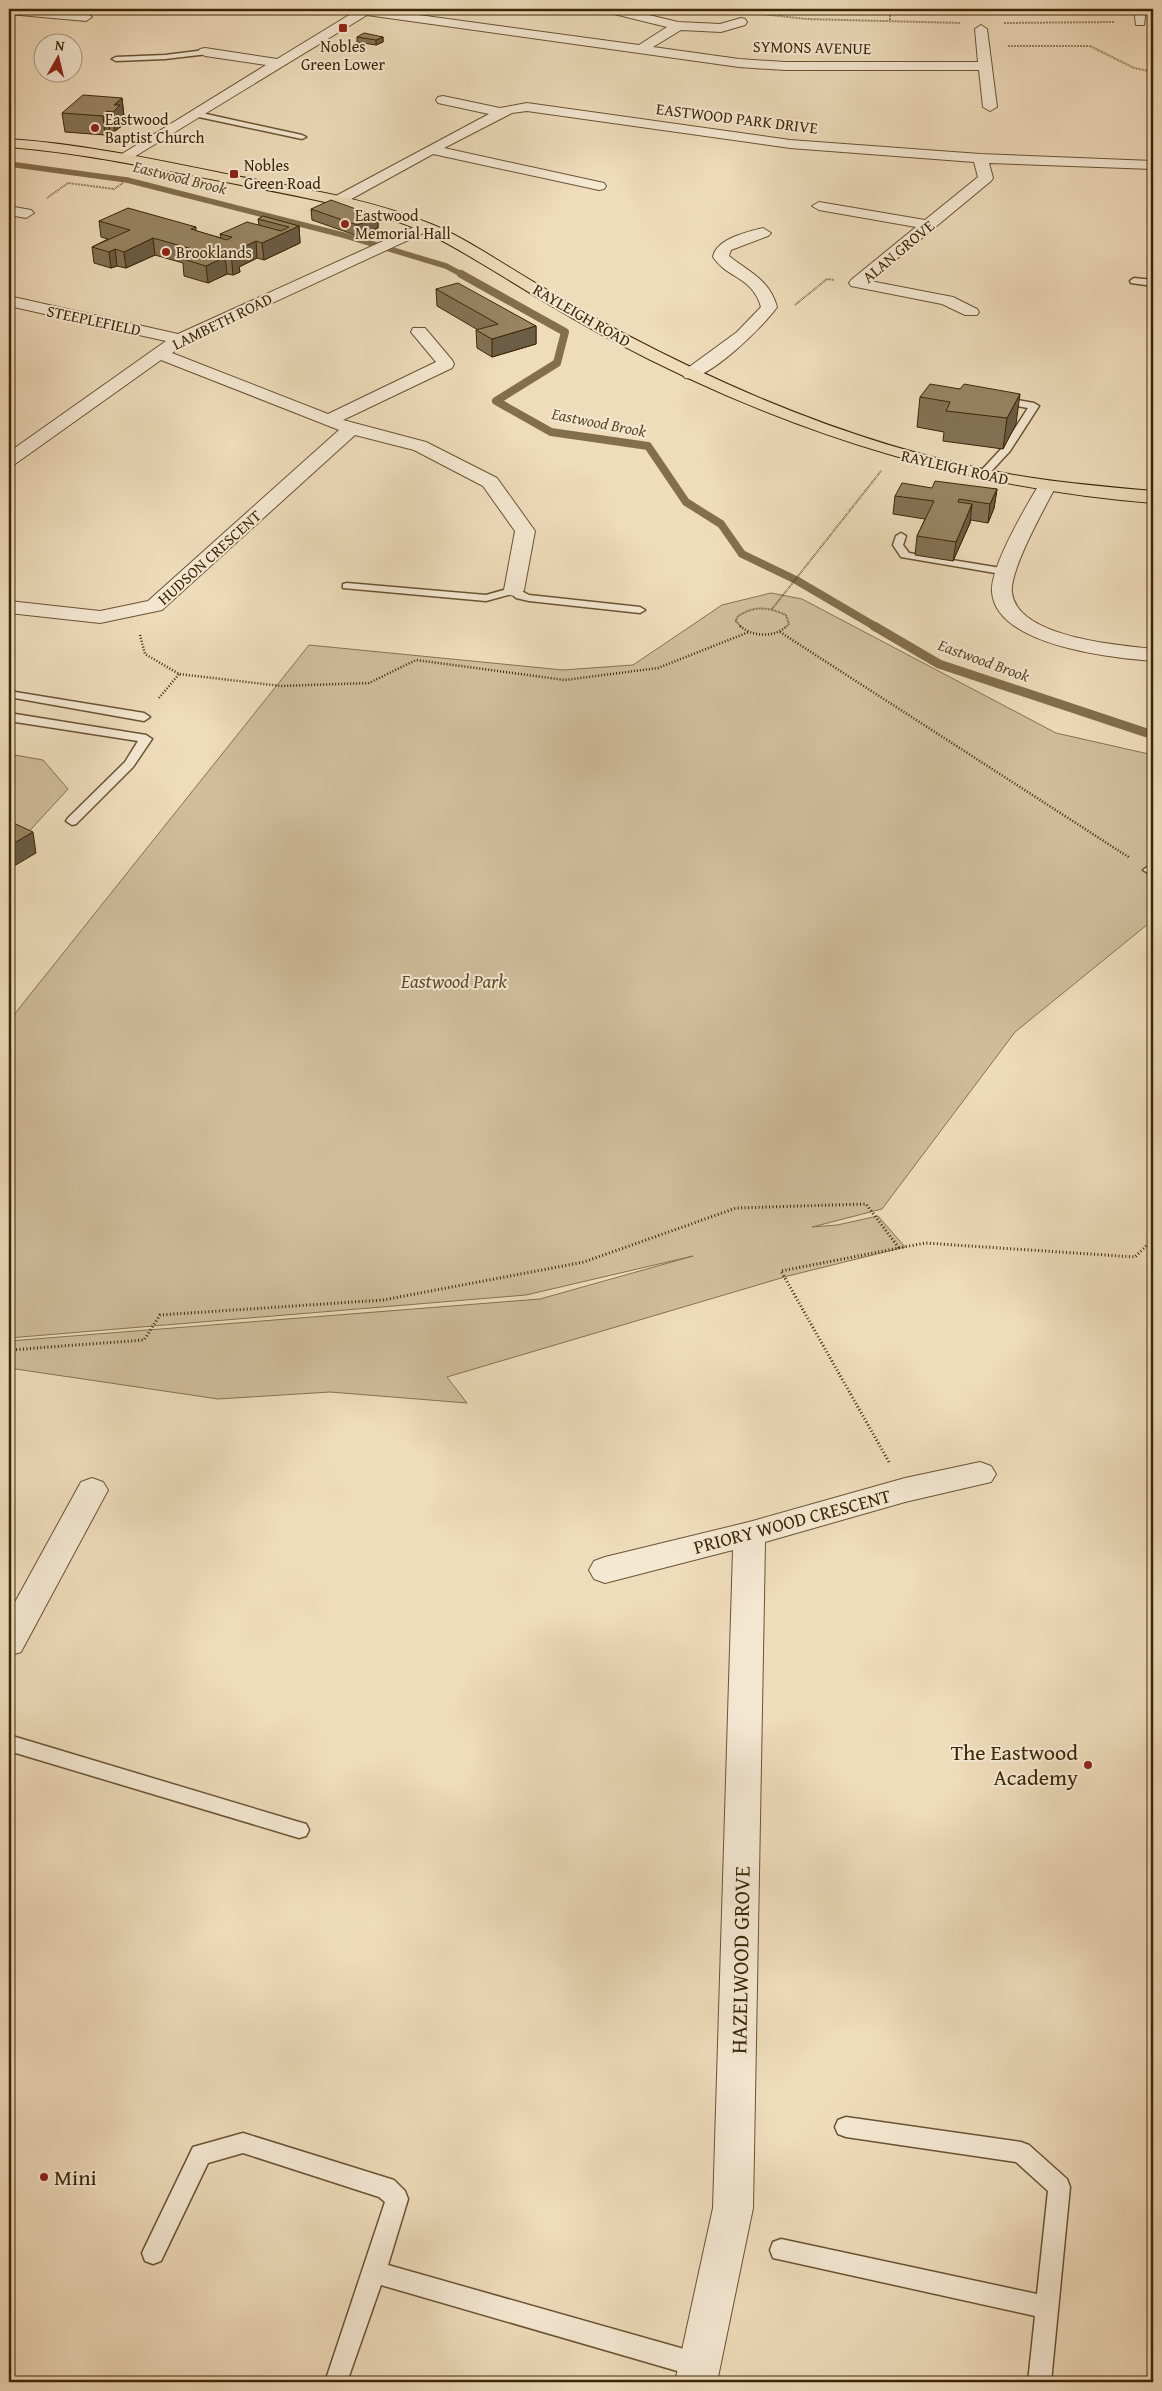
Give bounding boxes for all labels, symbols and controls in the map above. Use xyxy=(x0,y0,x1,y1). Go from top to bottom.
marker: Nobles Green Lower xyxy=(337,22,349,34)
north arrow xyxy=(32,32,82,82)
place label: Nobles Green Lower xyxy=(301,34,385,76)
street label: SYMONS AVENUE xyxy=(753,34,871,60)
text: N xyxy=(54,35,66,56)
street label: EASTWOOD PARK DRIVE xyxy=(655,96,819,140)
place label: Eastwood Baptist Church xyxy=(105,107,204,149)
marker: Eastwood Baptist Church xyxy=(89,122,101,134)
place label: Nobles Green Road xyxy=(244,153,321,195)
water label: Eastwood Brook xyxy=(130,154,230,200)
marker: Nobles Green Road xyxy=(228,168,240,180)
place label: Eastwood Memorial Hall xyxy=(355,203,451,245)
street label: ALAN GROVE xyxy=(857,214,939,288)
marker: Eastwood Memorial Hall xyxy=(339,218,351,230)
place label: Brooklands xyxy=(176,240,252,264)
marker: Brooklands xyxy=(160,246,172,258)
street label: RAYLEIGH ROAD xyxy=(529,277,636,353)
street label: LAMBETH ROAD xyxy=(168,286,276,356)
street label: STEEPLEFIELD xyxy=(45,298,144,342)
water label: Eastwood Brook xyxy=(549,401,649,443)
street label: RAYLEIGH ROAD xyxy=(899,443,1011,491)
street label: HUDSON CRESCENT xyxy=(152,504,266,610)
water label: Eastwood Brook xyxy=(934,632,1034,688)
park label: Eastwood Park xyxy=(400,967,507,995)
street label: PRIORY WOOD CRESCENT xyxy=(690,1481,894,1561)
place label: The Eastwood Academy xyxy=(951,1736,1078,1793)
marker: The Eastwood Academy xyxy=(1082,1759,1094,1771)
street label: HAZELWOOD GROVE xyxy=(722,1866,758,2054)
place label: Mini xyxy=(54,2161,97,2193)
marker: Mini xyxy=(38,2171,50,2183)

